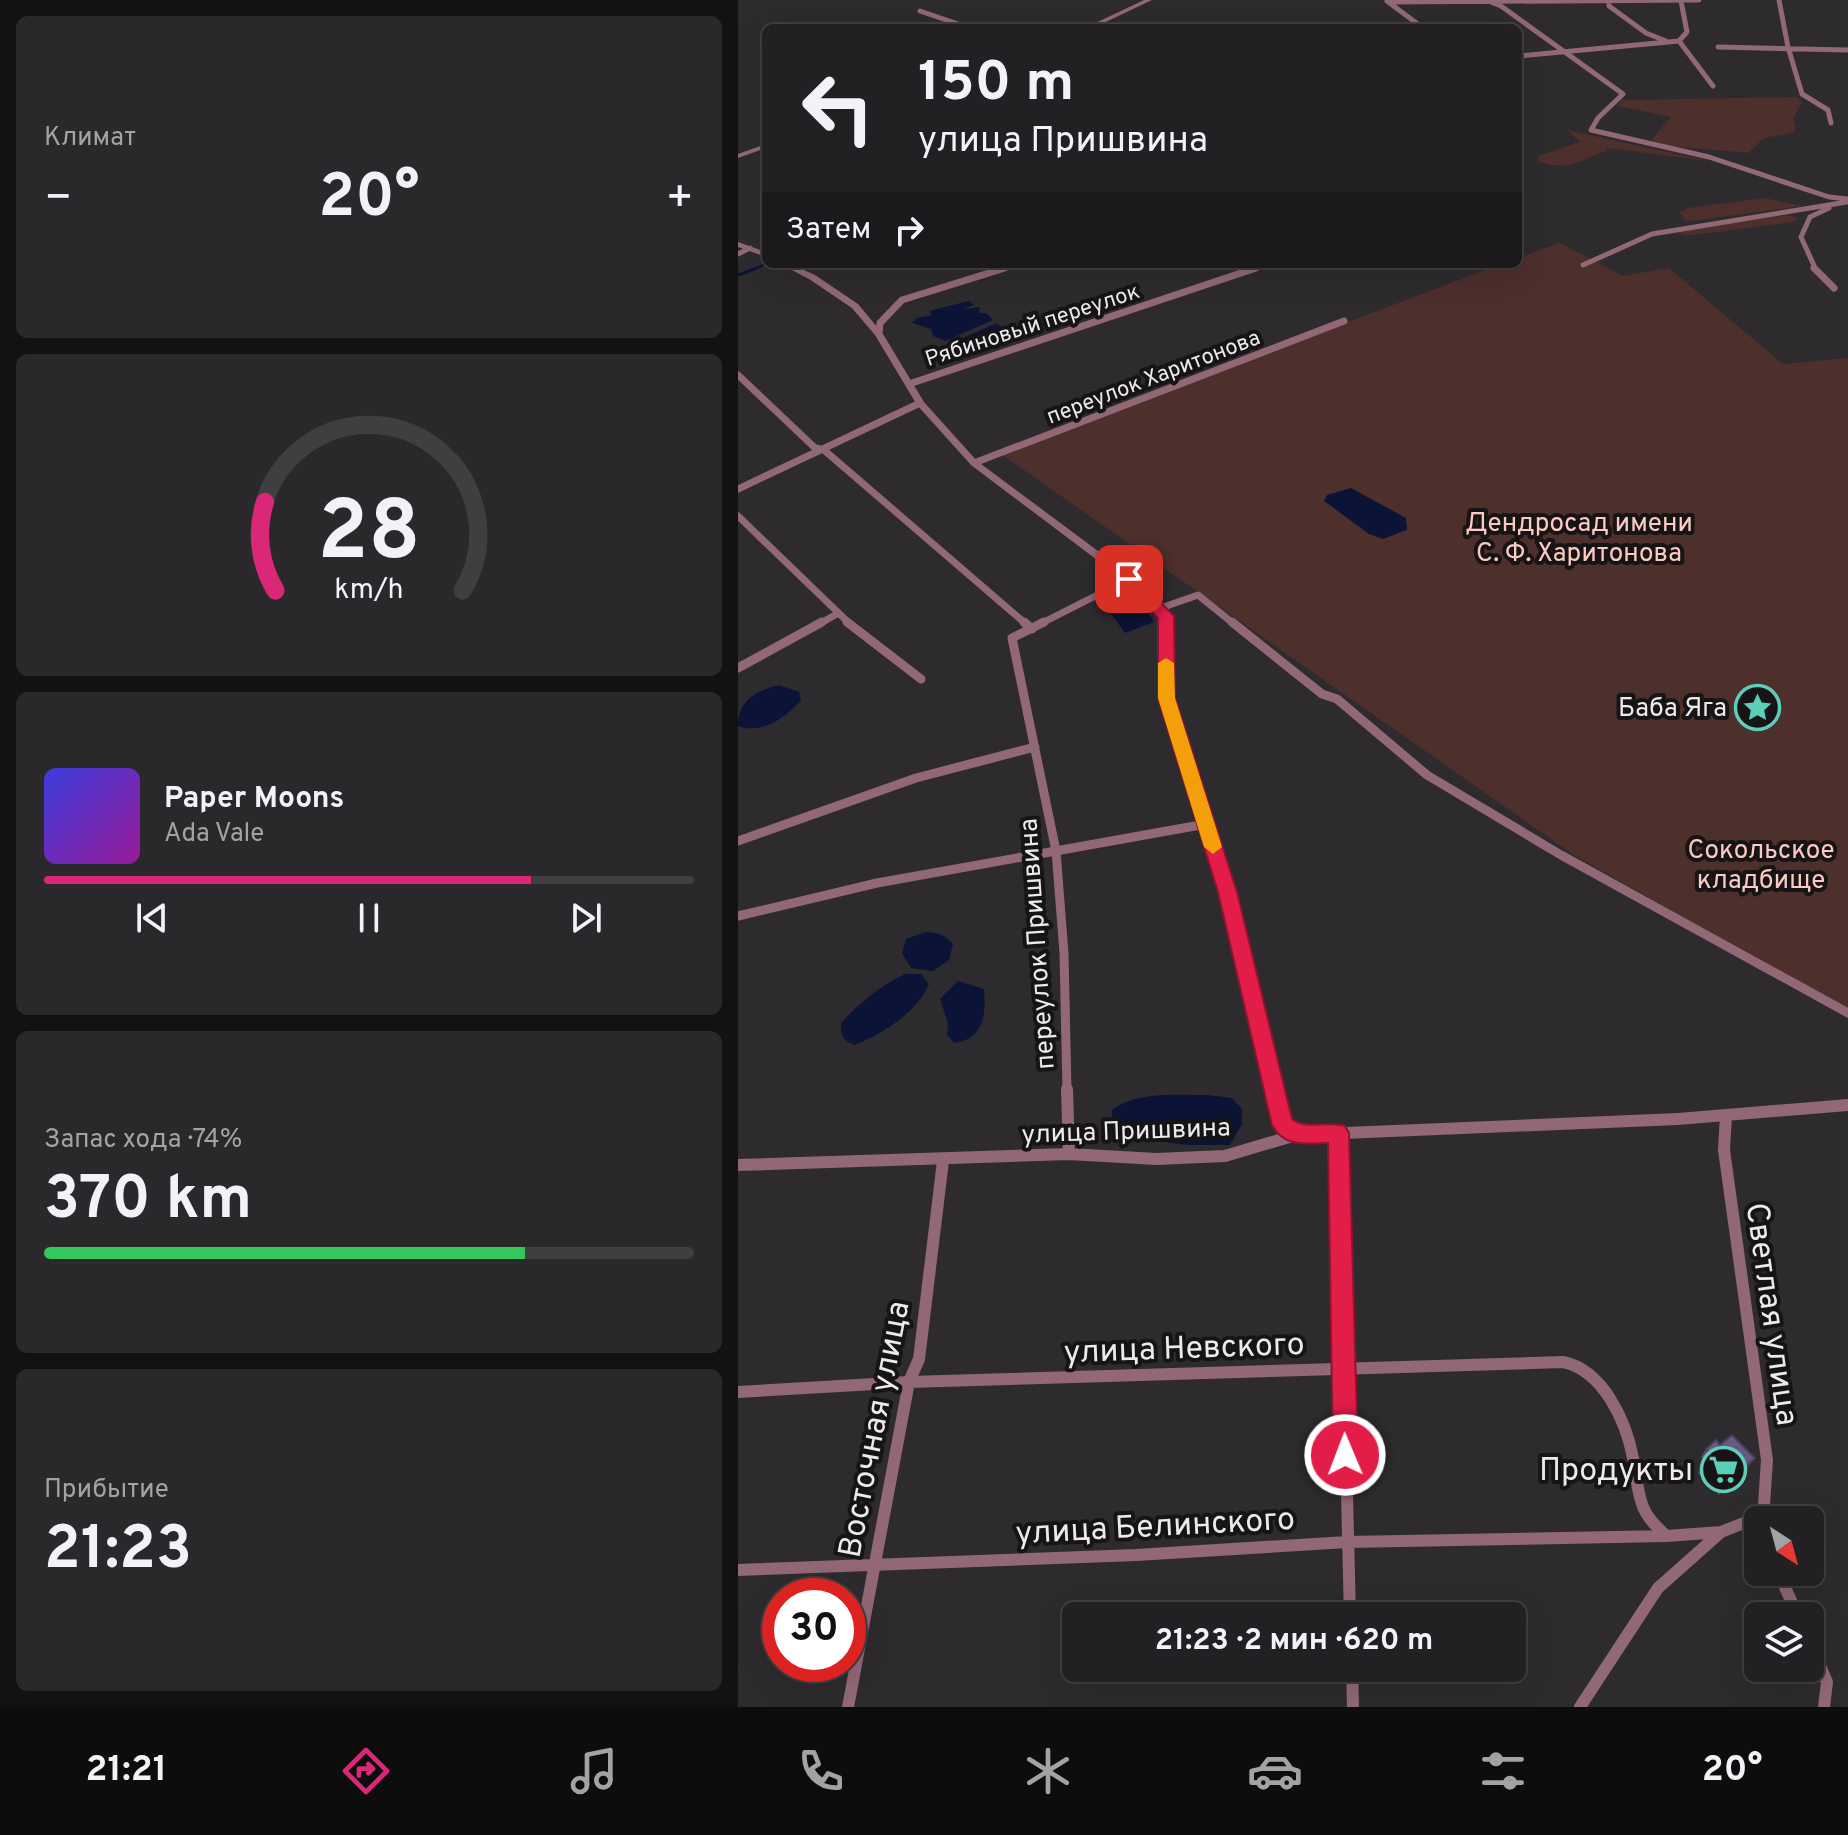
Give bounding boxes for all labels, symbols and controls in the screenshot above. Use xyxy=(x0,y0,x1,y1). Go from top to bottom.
text: 150 m xyxy=(918,50,1074,120)
icon: left xyxy=(786,56,890,160)
text: улица Пришвина xyxy=(918,119,1208,165)
text: Климат xyxy=(44,122,136,155)
text: 20° xyxy=(318,162,420,238)
text: − xyxy=(44,172,72,228)
text: + xyxy=(666,172,694,228)
icon: right xyxy=(887,208,931,252)
text: Затем xyxy=(786,212,871,249)
street label: Рябиновый переулок xyxy=(922,279,1144,374)
street label: переулок Харитонова xyxy=(1043,325,1265,432)
text: 28 xyxy=(317,484,421,589)
park label: Дендросад имени С. Ф. Харитонова xyxy=(1465,508,1693,571)
pin xyxy=(1095,545,1163,613)
icon: arrive xyxy=(1107,557,1151,601)
text: km/h xyxy=(334,573,404,609)
place icon: Баба Яга xyxy=(1734,683,1782,731)
place label: Баба Яга xyxy=(1618,693,1727,726)
text: Paper Moons xyxy=(164,781,344,818)
street label: переулок Пришвина xyxy=(1013,817,1064,1071)
text: Ada Vale xyxy=(164,818,264,851)
park label: Сокольское кладбище xyxy=(1688,835,1834,898)
icon: previous xyxy=(130,896,174,940)
icon: pause xyxy=(347,896,391,940)
icon: next xyxy=(564,896,608,940)
street label: улица Пришвина xyxy=(1021,1112,1231,1153)
text: Запас хода · 74% xyxy=(44,1124,242,1157)
text: 370 km xyxy=(44,1164,252,1240)
street label: Светлая улица xyxy=(1735,1200,1805,1428)
street label: Восточная улица xyxy=(831,1298,920,1561)
street label: улица Невского xyxy=(1063,1326,1305,1374)
position arrow xyxy=(1303,1413,1387,1497)
supermarket icon: Продукты xyxy=(1700,1445,1748,1493)
place label: Продукты xyxy=(1539,1452,1693,1492)
text: Прибытие xyxy=(44,1474,169,1507)
street label: улица Белинского xyxy=(1014,1501,1296,1555)
north arrow xyxy=(1744,1506,1824,1586)
map controls xyxy=(1744,1506,1824,1682)
text: 21:23 xyxy=(44,1514,192,1590)
speed limit sign: 30 xyxy=(762,1578,866,1682)
button: layers xyxy=(1744,1602,1824,1682)
text: 21:23 · 2 мин · 620 m xyxy=(1155,1623,1433,1660)
icon: directions xyxy=(338,1743,394,1799)
icon: music xyxy=(566,1743,622,1799)
icon: phone xyxy=(793,1743,849,1799)
icon: climate xyxy=(1020,1743,1076,1799)
icon: car xyxy=(1247,1743,1303,1799)
icon: filters xyxy=(1475,1743,1531,1799)
text: 21:21 xyxy=(86,1748,167,1794)
text: 20° xyxy=(1702,1748,1762,1794)

